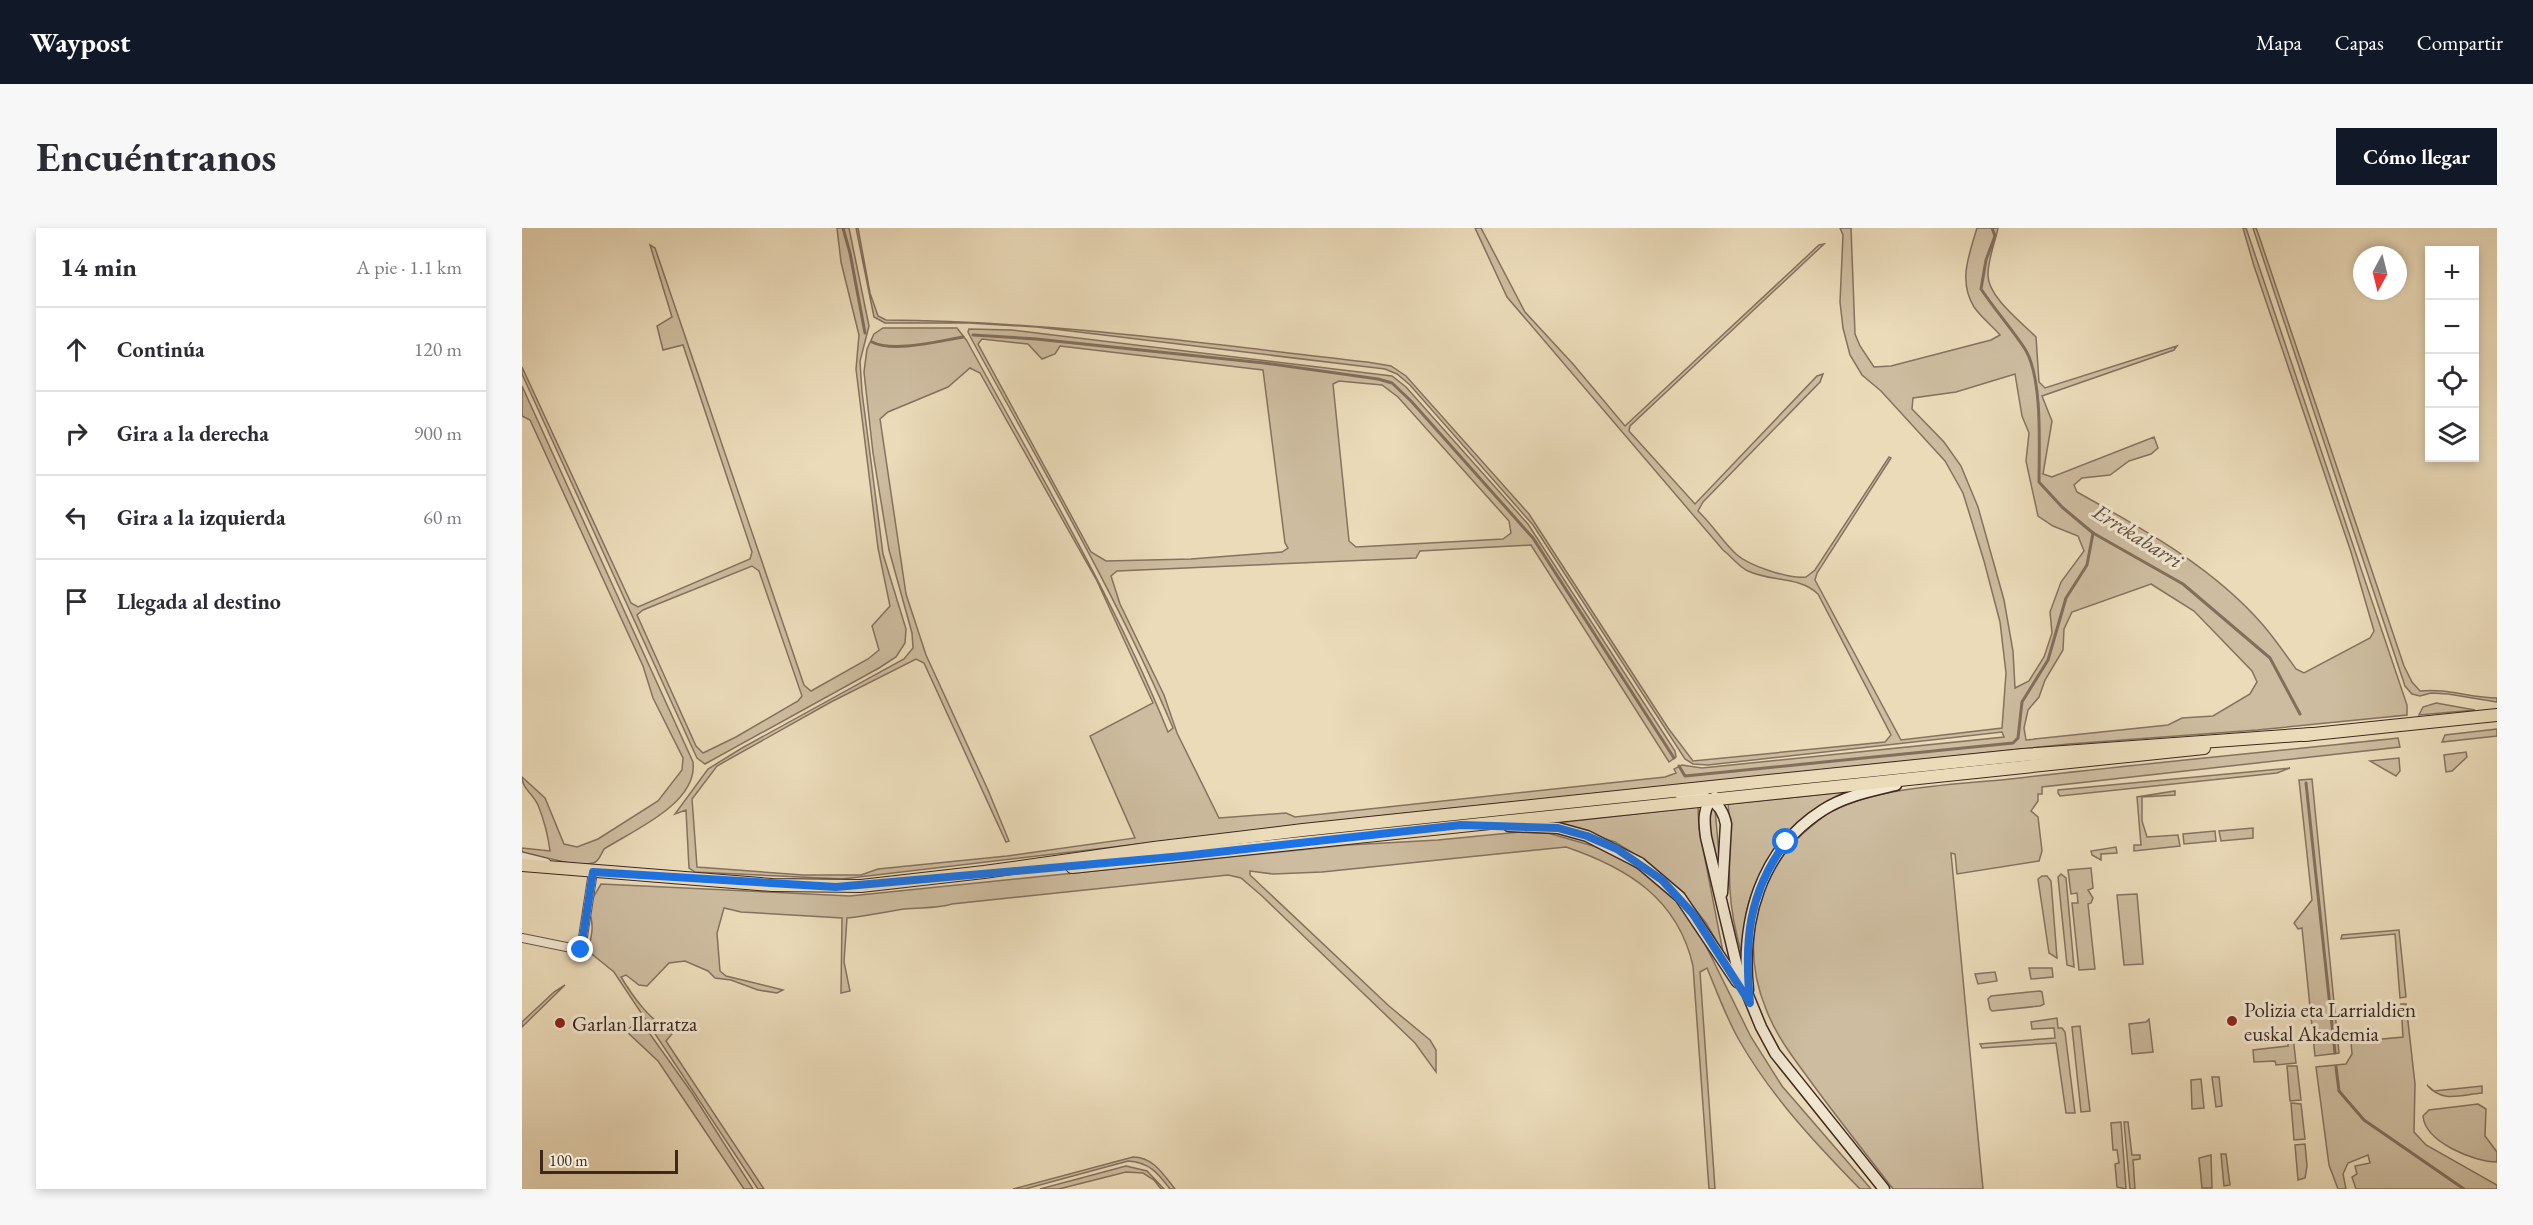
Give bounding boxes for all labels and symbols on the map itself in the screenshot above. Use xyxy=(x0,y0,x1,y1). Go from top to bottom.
north arrow xyxy=(2353,246,2407,300)
water label: Errekabarri xyxy=(2087,497,2189,576)
route start xyxy=(1772,828,1798,854)
route end xyxy=(567,936,593,962)
place label: Polizia eta Larrialdien euskal Akademia xyxy=(2244,996,2416,1047)
place label: Garlan Ilarratza xyxy=(572,1010,698,1037)
marker: Polizia eta Larrialdien euskal Akademia xyxy=(2225,1014,2239,1028)
marker: Garlan Ilarratza xyxy=(553,1016,567,1030)
scale bar xyxy=(540,1147,678,1174)

